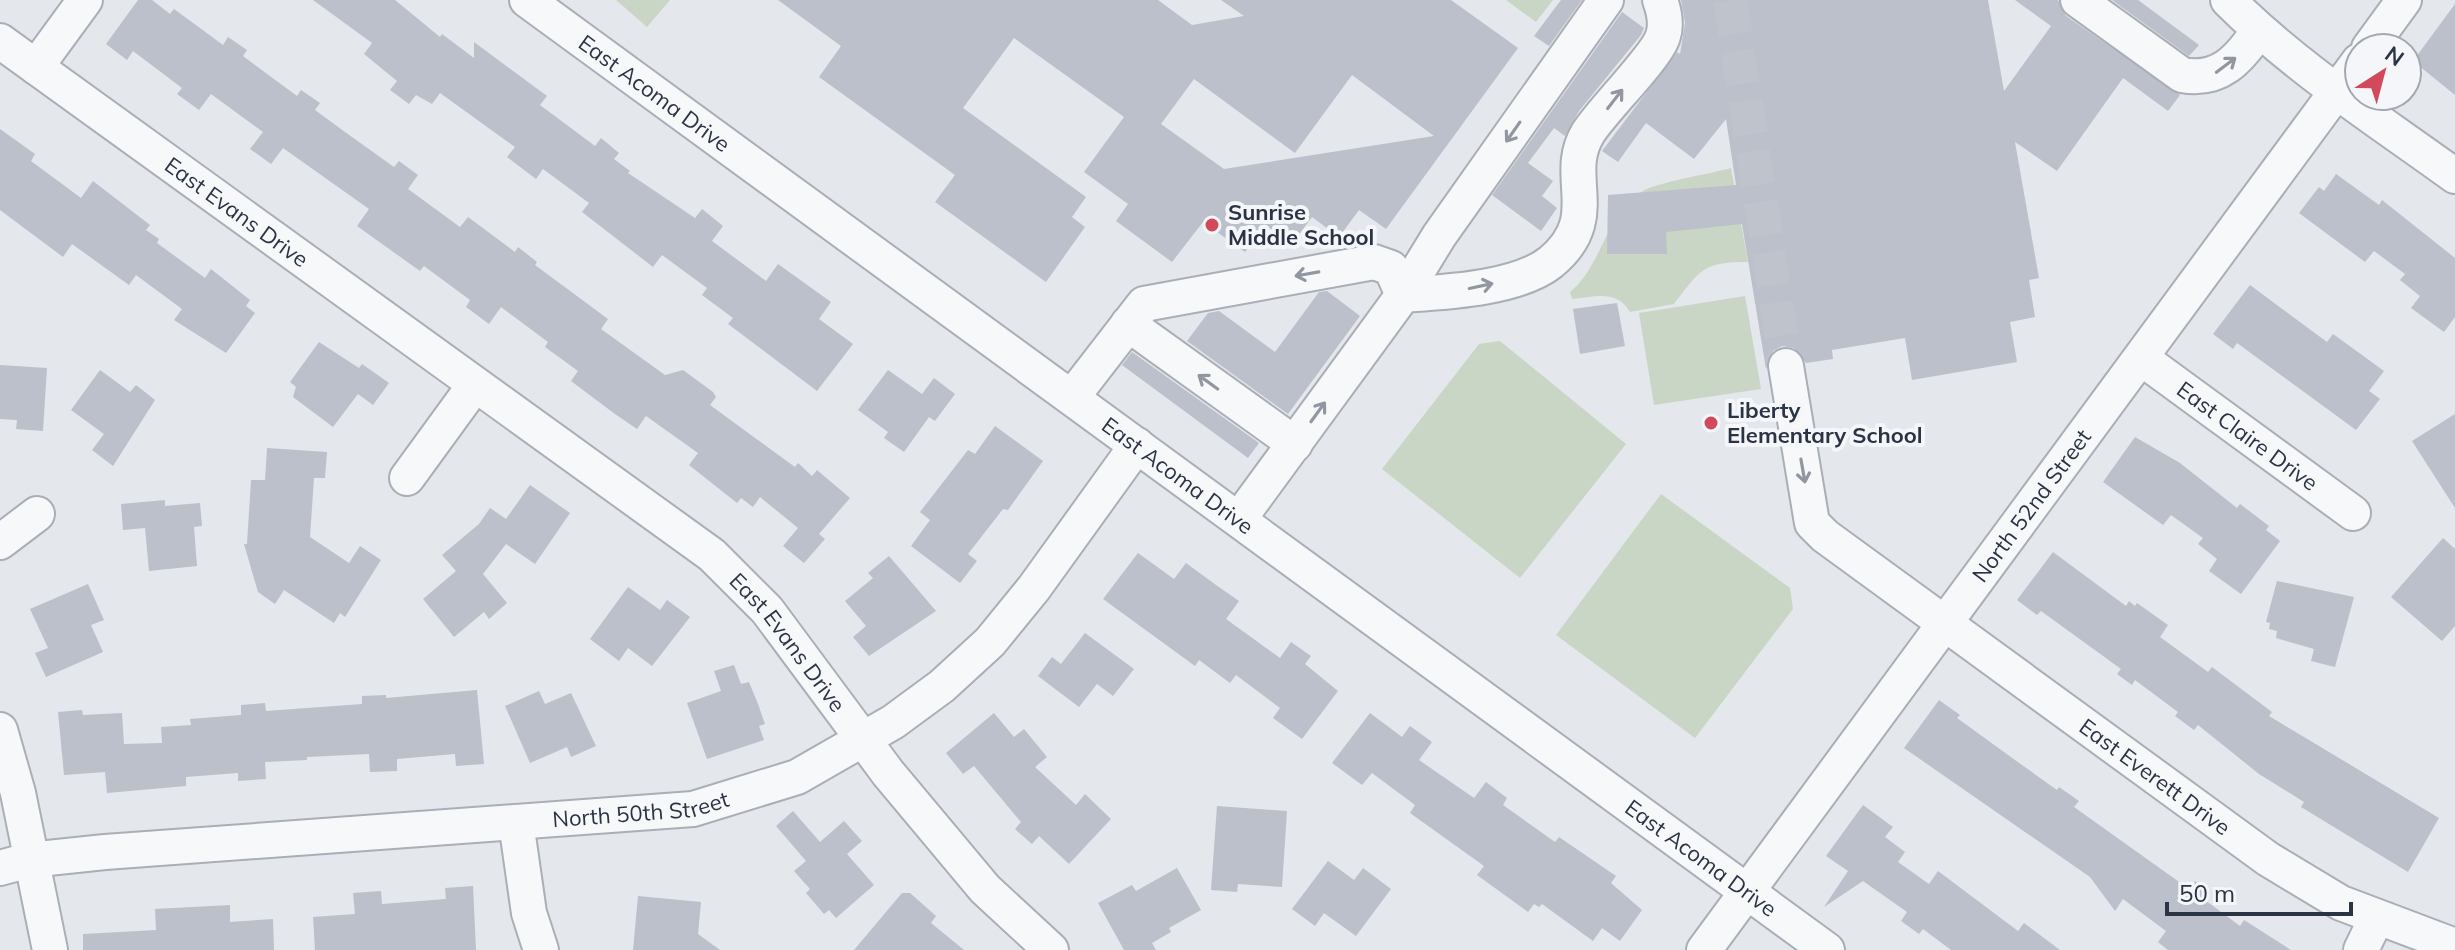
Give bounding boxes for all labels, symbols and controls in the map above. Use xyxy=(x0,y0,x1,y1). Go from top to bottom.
street label: East Acoma Drive xyxy=(573,29,736,158)
north arrow xyxy=(2343,32,2423,112)
text: N xyxy=(2380,40,2410,72)
one-way arrow xyxy=(2215,57,2236,74)
one-way arrow xyxy=(1606,89,1624,110)
one-way arrow xyxy=(1504,121,1521,143)
street label: East Evans Drive xyxy=(159,151,314,273)
place label: Sunrise Middle School xyxy=(1228,198,1374,251)
marker: Sunrise Middle School xyxy=(1203,216,1221,234)
one-way arrow xyxy=(1295,268,1321,283)
one-way arrow xyxy=(1467,278,1493,293)
one-way arrow xyxy=(1198,374,1220,390)
street label: East Claire Drive xyxy=(2172,375,2324,497)
place label: Liberty Elementary School xyxy=(1727,396,1923,449)
one-way arrow xyxy=(1310,401,1326,423)
street label: East Acoma Drive xyxy=(1096,411,1259,540)
marker: Liberty Elementary School xyxy=(1702,414,1720,432)
street label: North 52nd Street xyxy=(1966,423,2097,588)
one-way arrow xyxy=(1797,458,1812,483)
street label: East Evans Drive xyxy=(724,567,852,717)
street label: East Everett Drive xyxy=(2074,712,2236,841)
street label: North 50th Street xyxy=(551,785,732,833)
street label: East Acoma Drive xyxy=(1620,793,1782,923)
scale bar xyxy=(2167,866,2351,916)
text: 50 m xyxy=(2179,878,2235,908)

